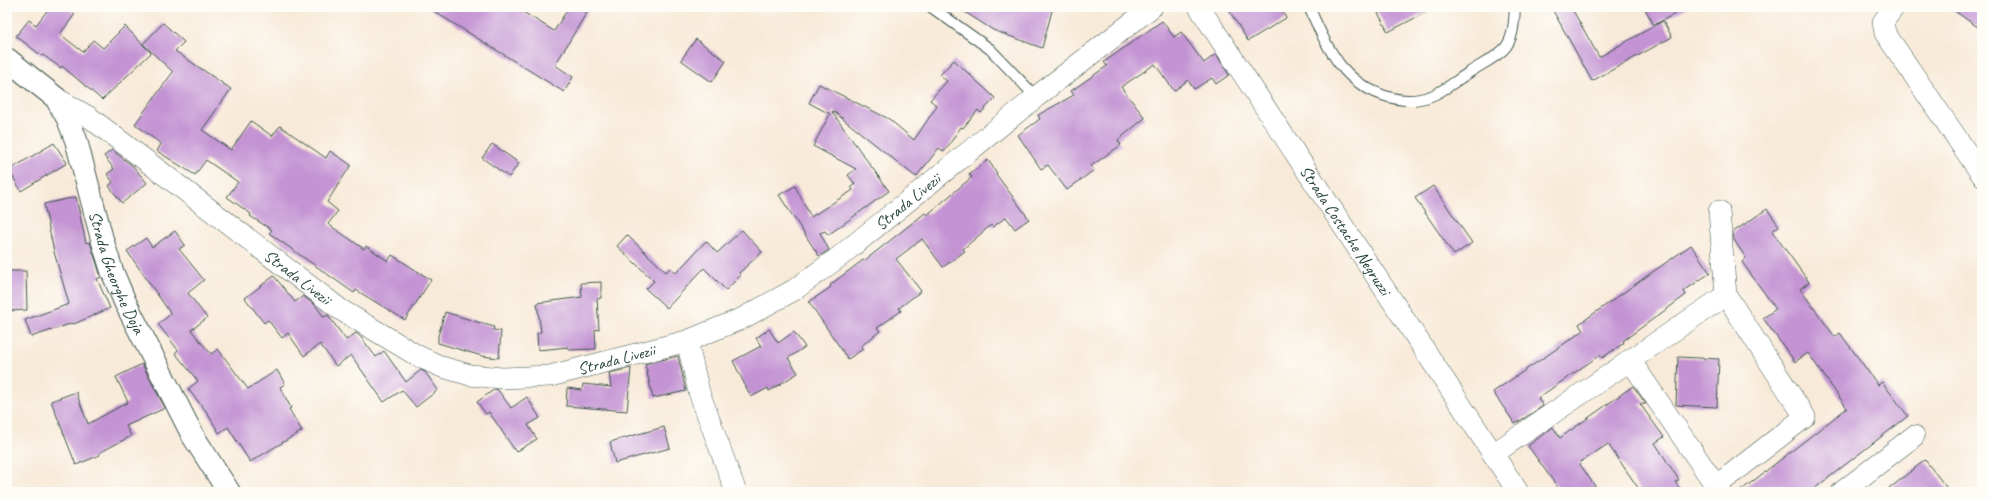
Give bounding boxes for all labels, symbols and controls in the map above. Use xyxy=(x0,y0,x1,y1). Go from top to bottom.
street label: Strada Costache Negruzzi xyxy=(1295,161,1397,300)
street label: Strada Livezii xyxy=(870,167,947,234)
street label: Strada Gheorghe Doja xyxy=(85,209,151,339)
street label: Strada Livezii xyxy=(260,245,338,311)
street label: Strada Livezii xyxy=(575,339,659,379)

